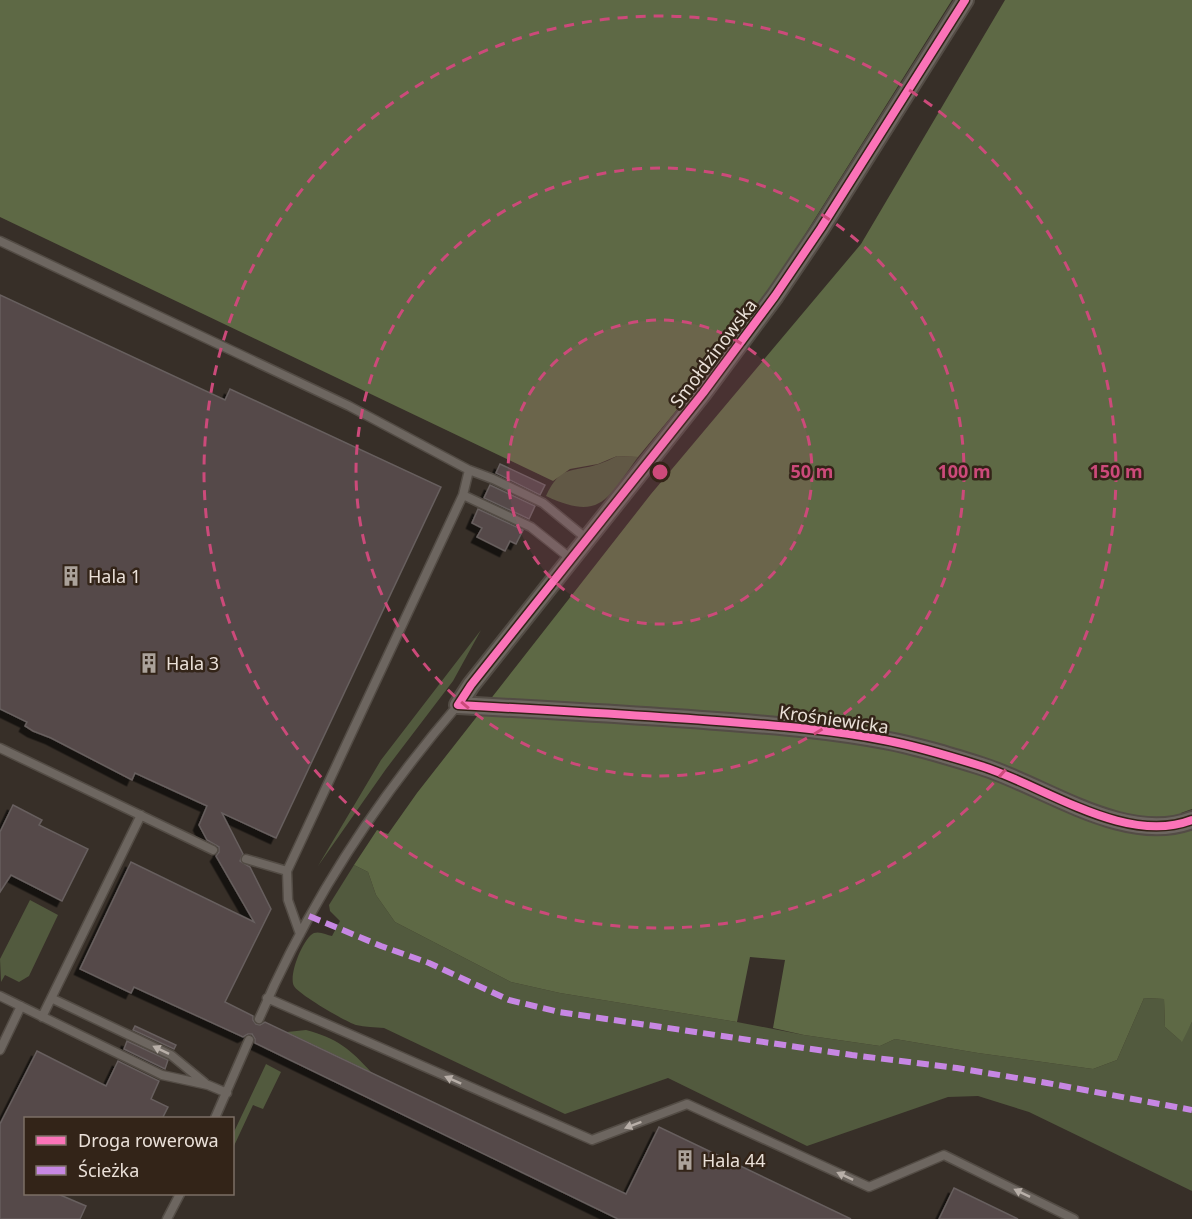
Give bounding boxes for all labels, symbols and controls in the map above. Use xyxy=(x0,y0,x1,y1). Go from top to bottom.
street label: Smołdzinowska xyxy=(664,294,762,412)
text: 50 m xyxy=(791,459,833,483)
text: 100 m xyxy=(937,459,991,483)
text: 150 m xyxy=(1089,459,1143,483)
centre of rings xyxy=(650,462,670,482)
building icon: Hala 1 xyxy=(59,564,83,588)
place label: Hala 1 xyxy=(88,564,141,588)
building icon: Hala 3 xyxy=(137,651,161,675)
place label: Hala 3 xyxy=(166,651,219,675)
street label: Krośniewicka xyxy=(778,699,890,739)
one-way arrow xyxy=(153,1045,170,1055)
one-way arrow xyxy=(444,1075,462,1085)
legend xyxy=(24,1117,234,1195)
one-way arrow xyxy=(623,1120,641,1130)
text: Droga rowerowa xyxy=(78,1128,219,1152)
building icon: Hala 44 xyxy=(673,1148,697,1172)
place label: Hala 44 xyxy=(702,1148,765,1172)
text: Ścieżka xyxy=(78,1158,139,1182)
one-way arrow xyxy=(836,1172,853,1181)
one-way arrow xyxy=(1013,1188,1030,1198)

